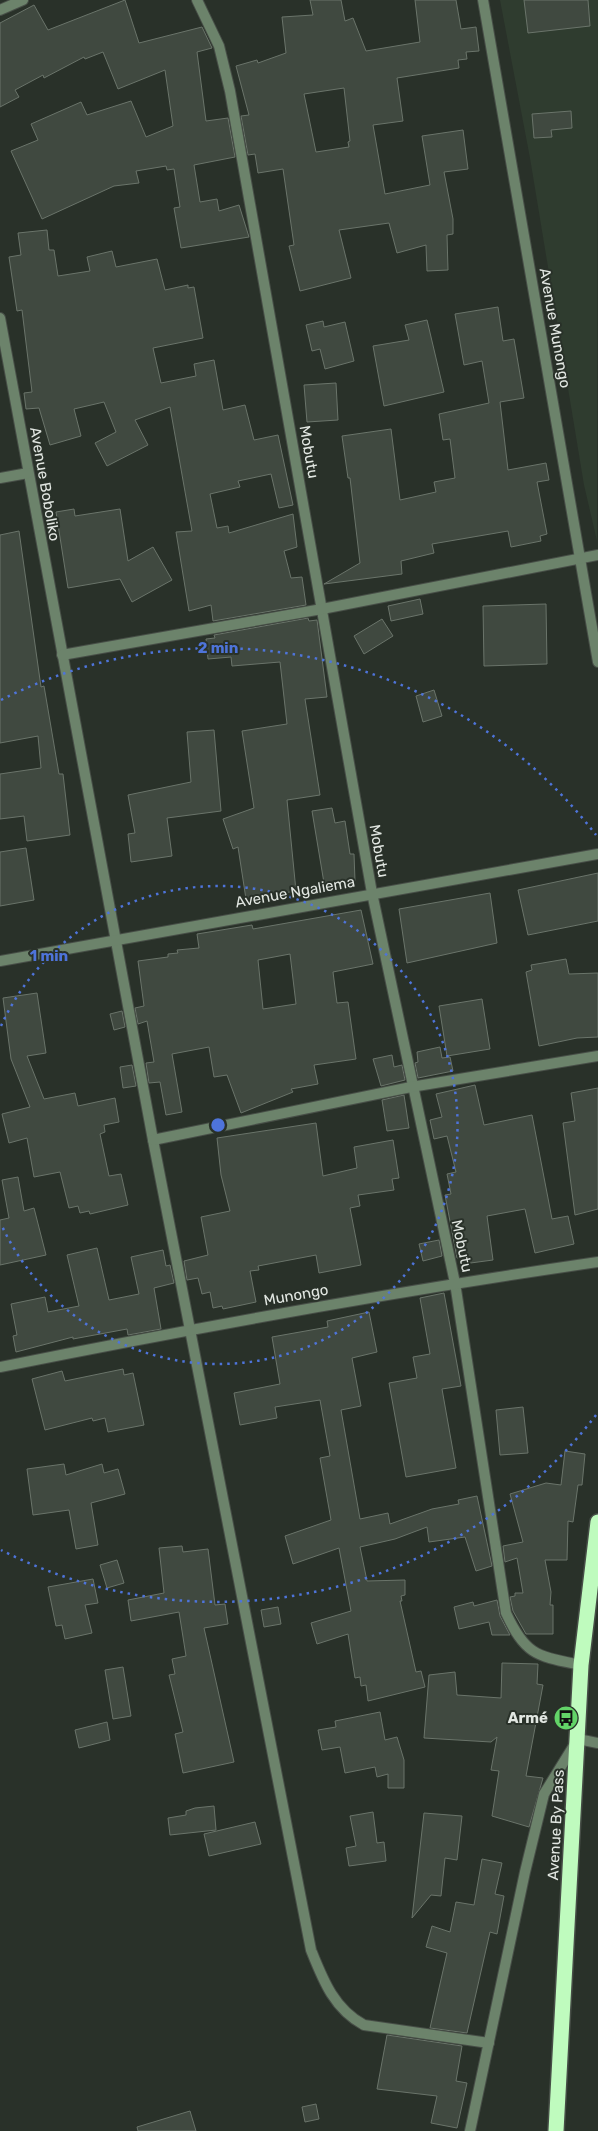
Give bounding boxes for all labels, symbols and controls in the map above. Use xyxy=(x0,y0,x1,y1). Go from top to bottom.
street label: Avenue Munongo xyxy=(536,267,574,389)
street label: Mobutu xyxy=(296,424,322,480)
street label: Avenue Boboliko xyxy=(26,425,64,543)
text: 2 min xyxy=(198,639,238,657)
street label: Mobutu xyxy=(366,823,392,879)
street label: Avenue Ngaliema xyxy=(234,873,356,911)
text: 1 min xyxy=(30,947,68,965)
centre of rings xyxy=(209,1116,227,1134)
street label: Mobutu xyxy=(448,1218,476,1274)
street label: Munongo xyxy=(262,1280,330,1310)
bus stop icon: Armé xyxy=(553,1705,579,1731)
place label: Armé xyxy=(508,1709,548,1727)
street label: Avenue By Pass xyxy=(544,1769,568,1881)

